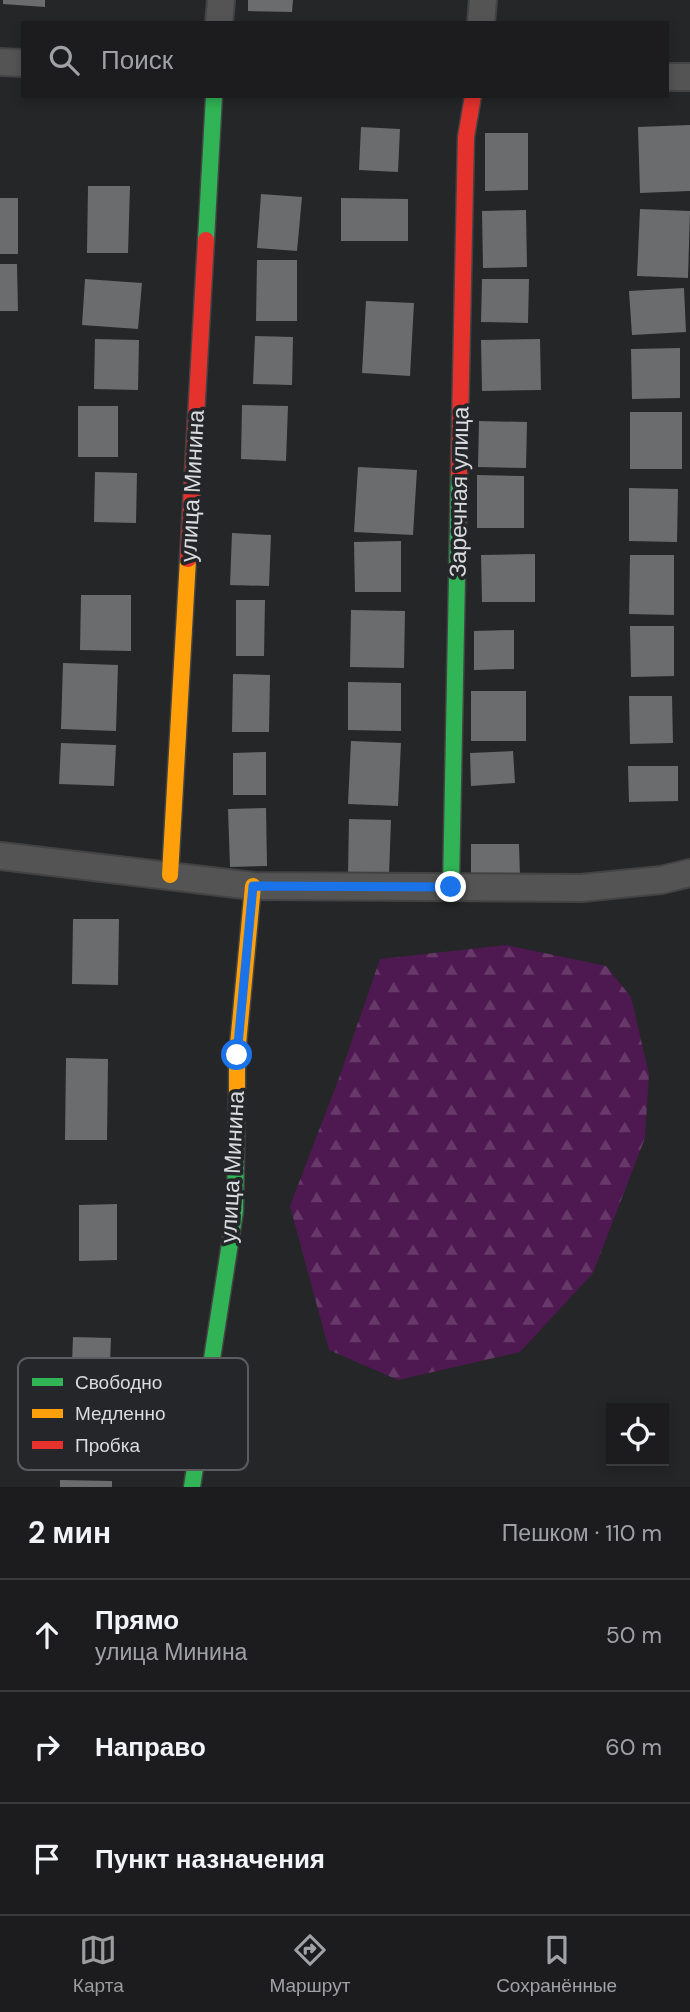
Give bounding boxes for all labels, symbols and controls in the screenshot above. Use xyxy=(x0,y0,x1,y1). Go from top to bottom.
search box xyxy=(21,21,669,98)
icon: search xyxy=(45,41,83,79)
text: Поиск xyxy=(101,43,173,77)
street label: Заречная улица xyxy=(443,406,475,578)
street label: улица Минина xyxy=(173,409,211,563)
route end xyxy=(435,871,466,902)
route start xyxy=(221,1039,252,1070)
street label: улица Минина xyxy=(213,1090,251,1244)
legend xyxy=(18,1358,248,1470)
text: Свободно xyxy=(75,1370,162,1395)
text: Медленно xyxy=(75,1401,165,1426)
map controls xyxy=(606,1403,669,1466)
button: locate xyxy=(606,1403,669,1466)
text: Пробка xyxy=(75,1433,140,1458)
text: 2 мин xyxy=(28,1513,111,1552)
text: Пешком · 110 m xyxy=(502,1518,662,1548)
text: Прямо xyxy=(95,1603,179,1637)
icon: ahead xyxy=(28,1616,66,1654)
text: 50 m xyxy=(606,1620,662,1650)
text: улица Минина xyxy=(95,1637,247,1667)
icon: right xyxy=(28,1728,66,1766)
text: Направо xyxy=(95,1730,206,1764)
text: 60 m xyxy=(605,1732,662,1762)
icon: arrive xyxy=(28,1840,66,1878)
text: Пункт назначения xyxy=(95,1842,325,1876)
tab: Карта xyxy=(73,1931,124,1998)
tab: Маршрут xyxy=(269,1931,350,1998)
tab: Сохранённые xyxy=(496,1931,617,1998)

